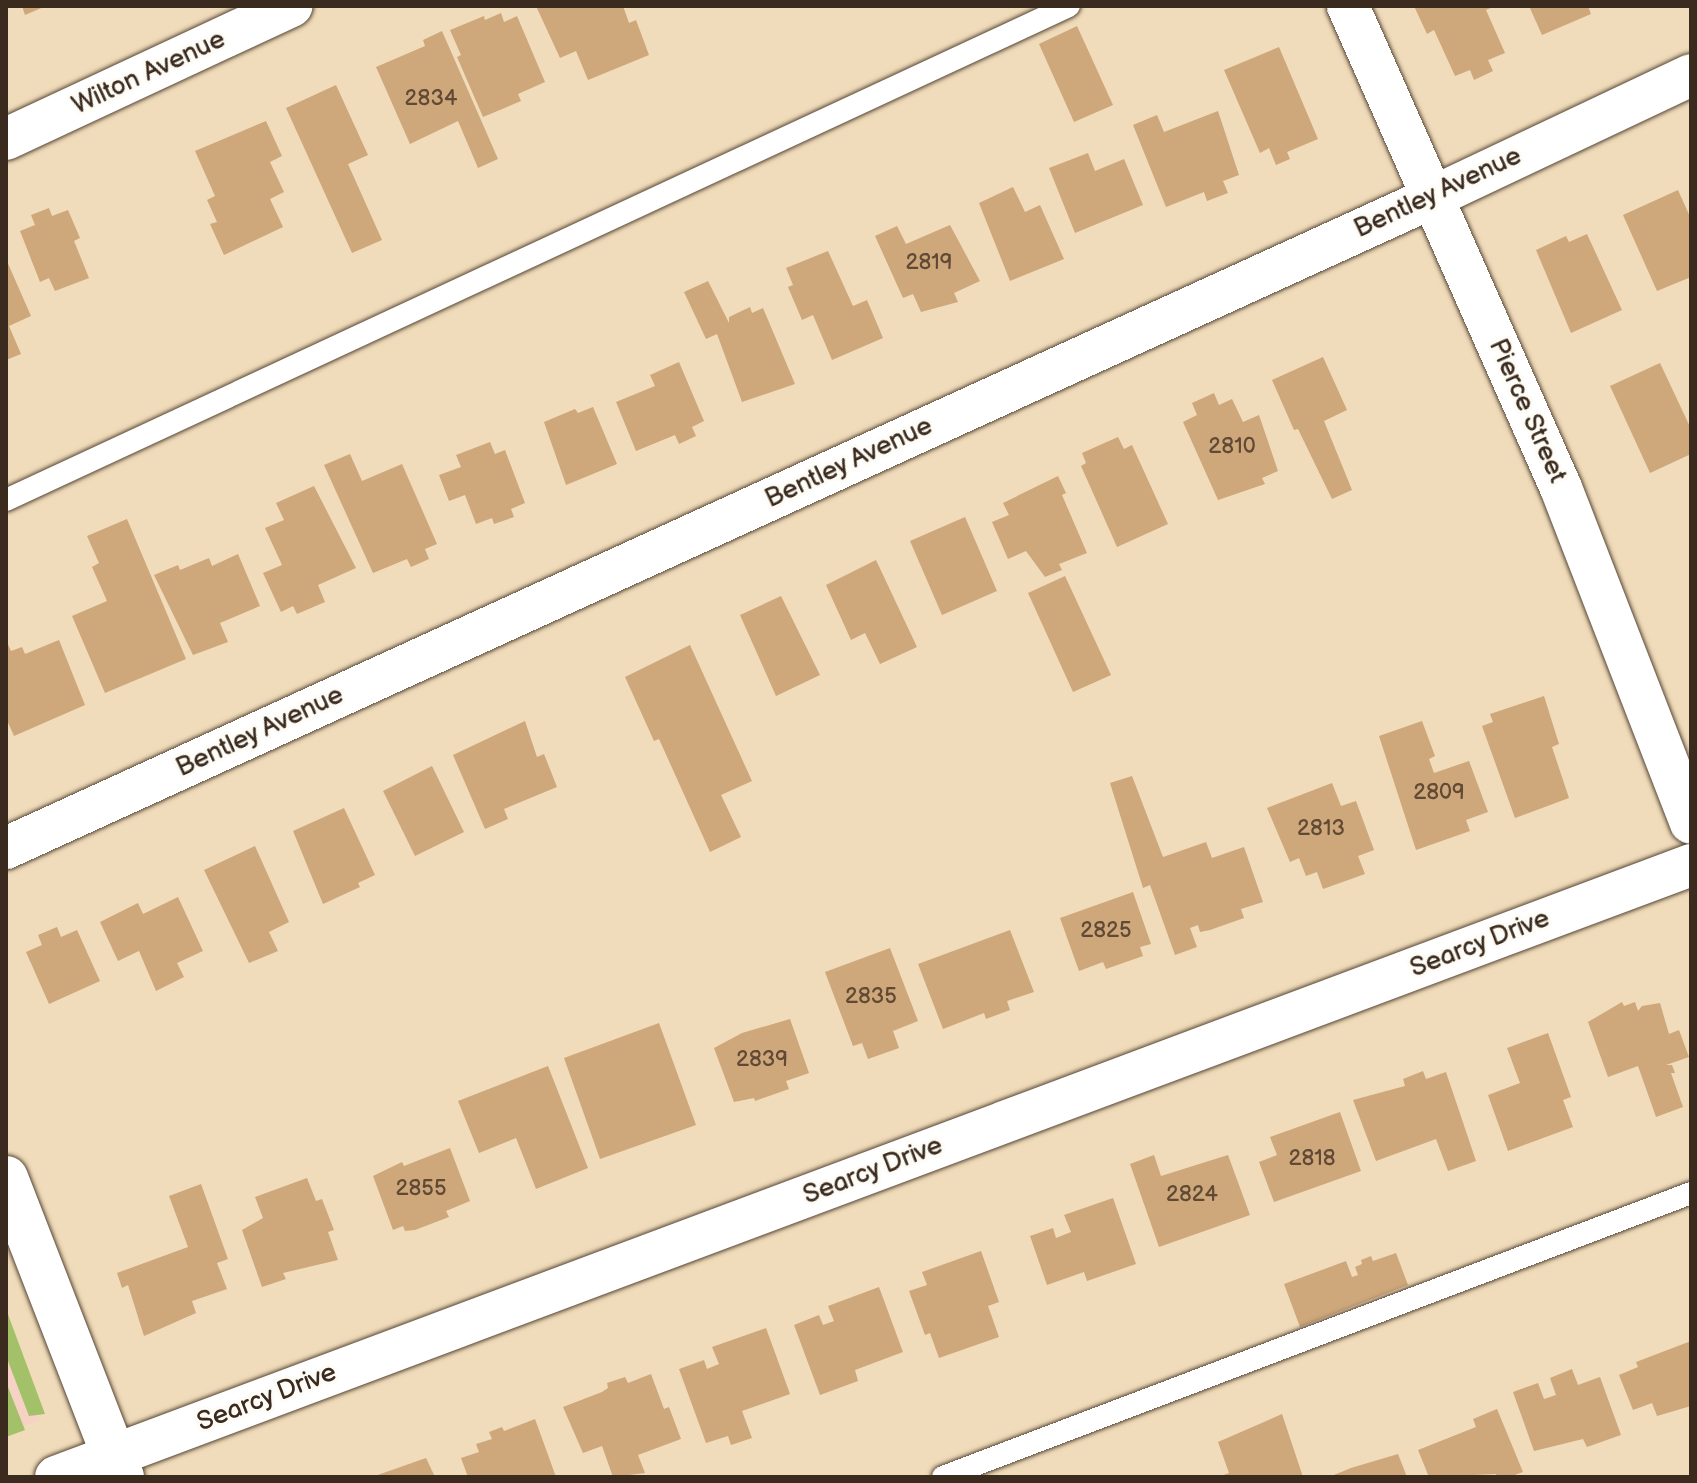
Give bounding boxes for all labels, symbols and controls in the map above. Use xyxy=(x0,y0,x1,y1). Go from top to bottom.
street label: Wilton Avenue xyxy=(68,24,230,122)
house number: 2834 xyxy=(405,86,457,112)
street label: Bentley Avenue xyxy=(1349,140,1527,246)
house number: 2819 xyxy=(905,250,953,276)
street label: Pierce Street xyxy=(1481,334,1573,488)
street label: Bentley Avenue xyxy=(760,410,938,516)
house number: 2810 xyxy=(1208,434,1256,460)
street label: Bentley Avenue xyxy=(171,679,349,785)
house number: 2809 xyxy=(1413,780,1465,806)
house number: 2813 xyxy=(1297,816,1345,842)
street label: Searcy Drive xyxy=(1405,903,1555,985)
house number: 2825 xyxy=(1080,918,1132,944)
house number: 2835 xyxy=(845,984,897,1010)
house number: 2839 xyxy=(736,1047,788,1073)
street label: Searcy Drive xyxy=(798,1130,948,1212)
house number: 2818 xyxy=(1288,1146,1336,1172)
house number: 2855 xyxy=(395,1176,447,1202)
house number: 2824 xyxy=(1166,1182,1218,1208)
street label: Searcy Drive xyxy=(192,1357,342,1439)

